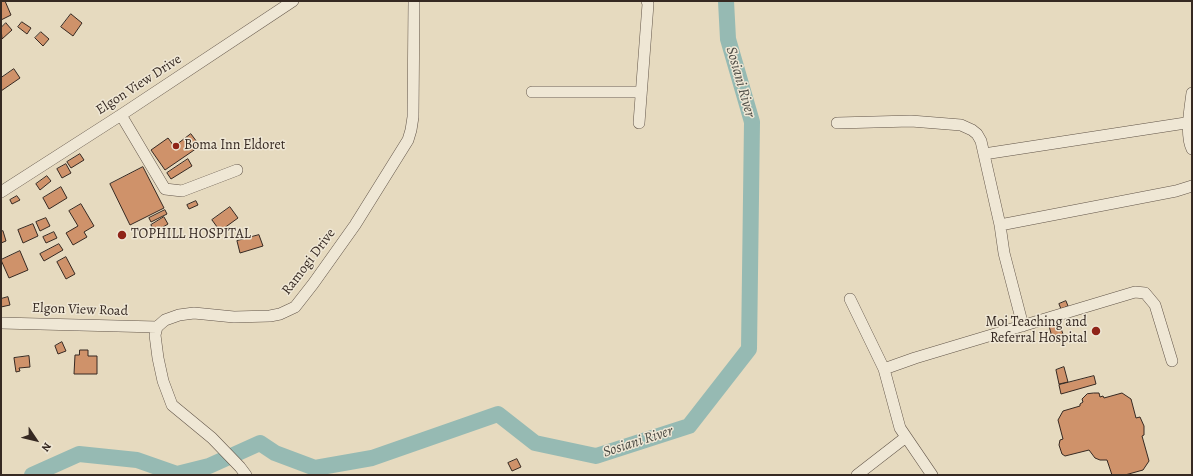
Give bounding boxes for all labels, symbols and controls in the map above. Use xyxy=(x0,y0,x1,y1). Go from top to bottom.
water label: Sosiani River xyxy=(721,45,759,119)
street label: Elgon View Drive xyxy=(93,51,185,119)
place label: Boma Inn Eldoret xyxy=(184,138,285,154)
marker: Boma Inn Eldoret xyxy=(171,141,181,151)
street label: Ramogi Drive xyxy=(279,226,339,298)
place label: TOPHILL HOSPITAL xyxy=(131,227,251,243)
marker: TOPHILL HOSPITAL xyxy=(116,229,128,241)
street label: Elgon View Road xyxy=(32,300,128,320)
place label: Moi Teaching and Referral Hospital xyxy=(986,315,1087,348)
marker: Moi Teaching and Referral Hospital xyxy=(1090,325,1102,337)
north arrow xyxy=(16,420,56,460)
water label: Sosiani River xyxy=(601,422,675,462)
text: N xyxy=(38,440,55,455)

